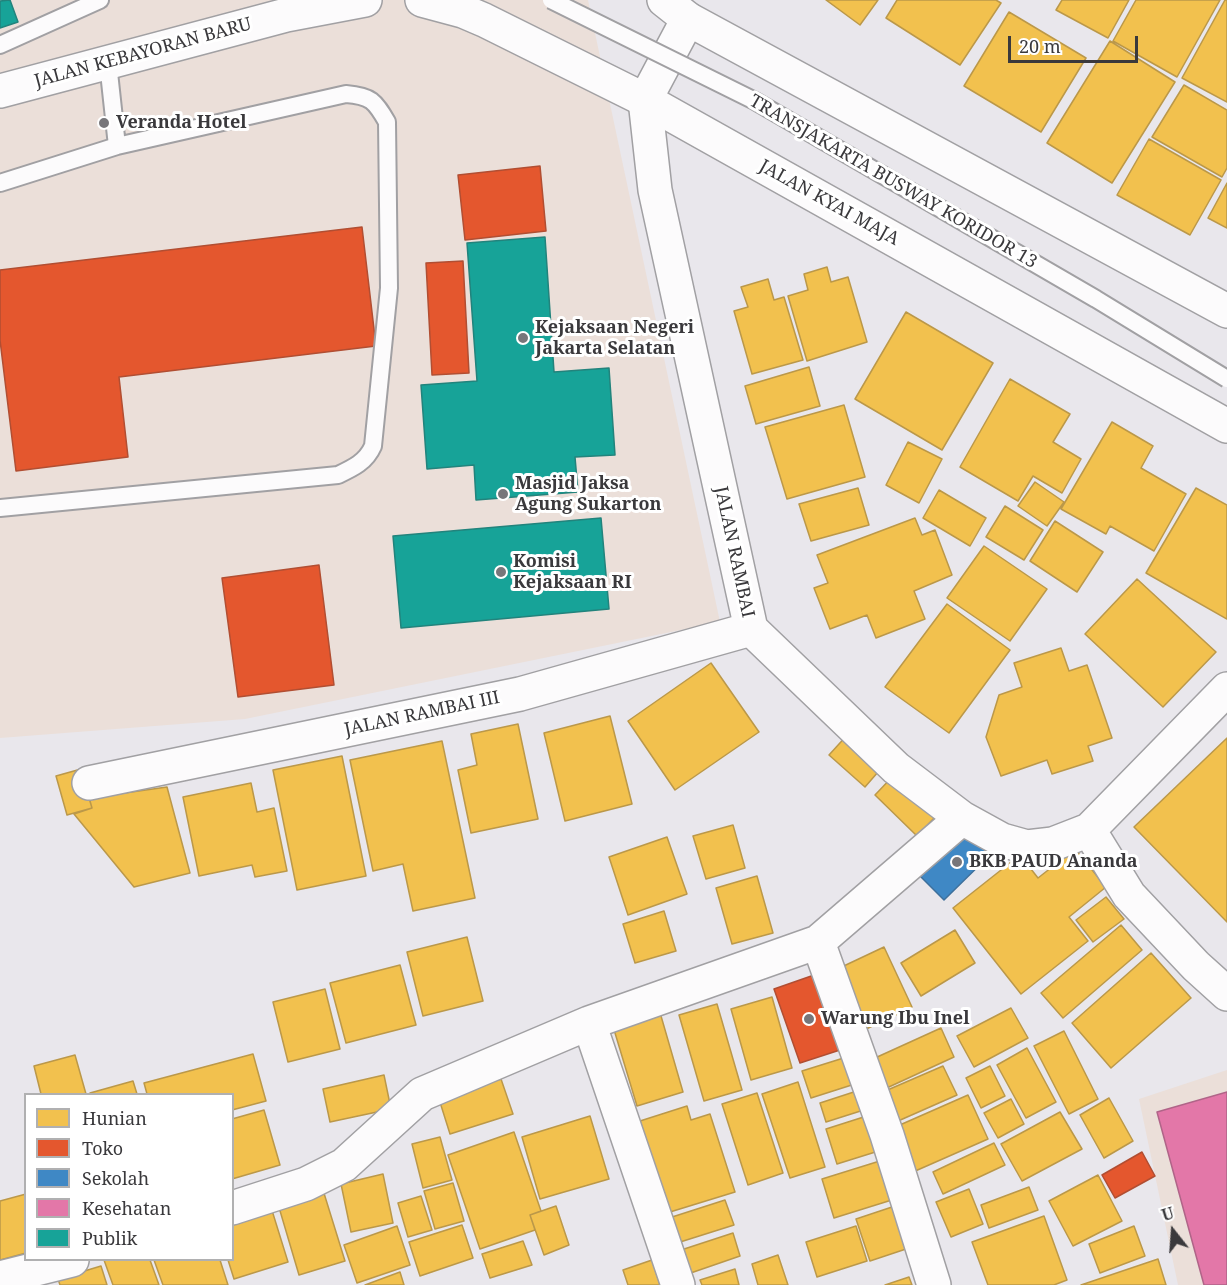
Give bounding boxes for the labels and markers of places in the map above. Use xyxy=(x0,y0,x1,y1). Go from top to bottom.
place label: Veranda Hotel xyxy=(116,112,247,134)
marker: Veranda Hotel xyxy=(97,116,111,130)
place label: Kejaksaan Negeri Jakarta Selatan xyxy=(535,317,694,360)
marker: Kejaksaan Negeri Jakarta Selatan xyxy=(516,331,530,345)
place label: Masjid Jaksa Agung Sukarton xyxy=(515,473,662,516)
marker: Masjid Jaksa Agung Sukarton xyxy=(496,487,510,501)
place label: Komisi Kejaksaan RI xyxy=(513,551,632,594)
marker: Komisi Kejaksaan RI xyxy=(494,565,508,579)
place label: BKB PAUD Ananda xyxy=(969,851,1138,873)
marker: BKB PAUD Ananda xyxy=(950,855,964,869)
place label: Warung Ibu Inel xyxy=(821,1008,969,1030)
marker: Warung Ibu Inel xyxy=(802,1012,816,1026)

